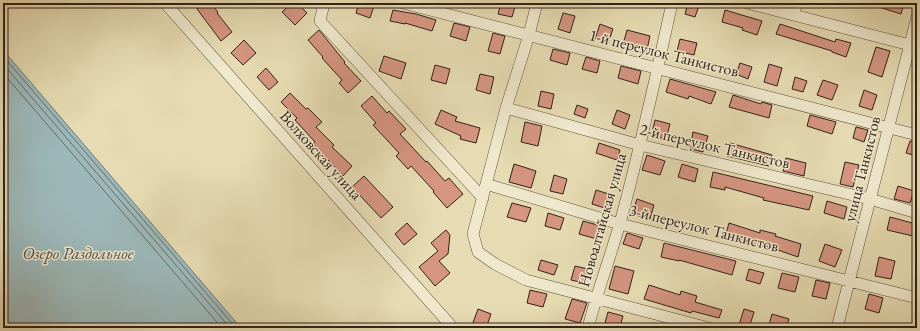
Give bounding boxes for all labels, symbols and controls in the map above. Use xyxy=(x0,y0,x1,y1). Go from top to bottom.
street label: 1-й переулок Танкистов xyxy=(587,24,741,82)
street label: Волховская улица xyxy=(275,106,367,205)
street label: улица Танкистов xyxy=(839,114,885,224)
street label: 2-й переулок Танкистов xyxy=(638,119,792,174)
street label: Новоалтайская улица xyxy=(573,150,631,289)
street label: 3-й переулок Танкистов xyxy=(627,199,781,257)
water label: Озеро Раздольное xyxy=(22,242,134,264)

